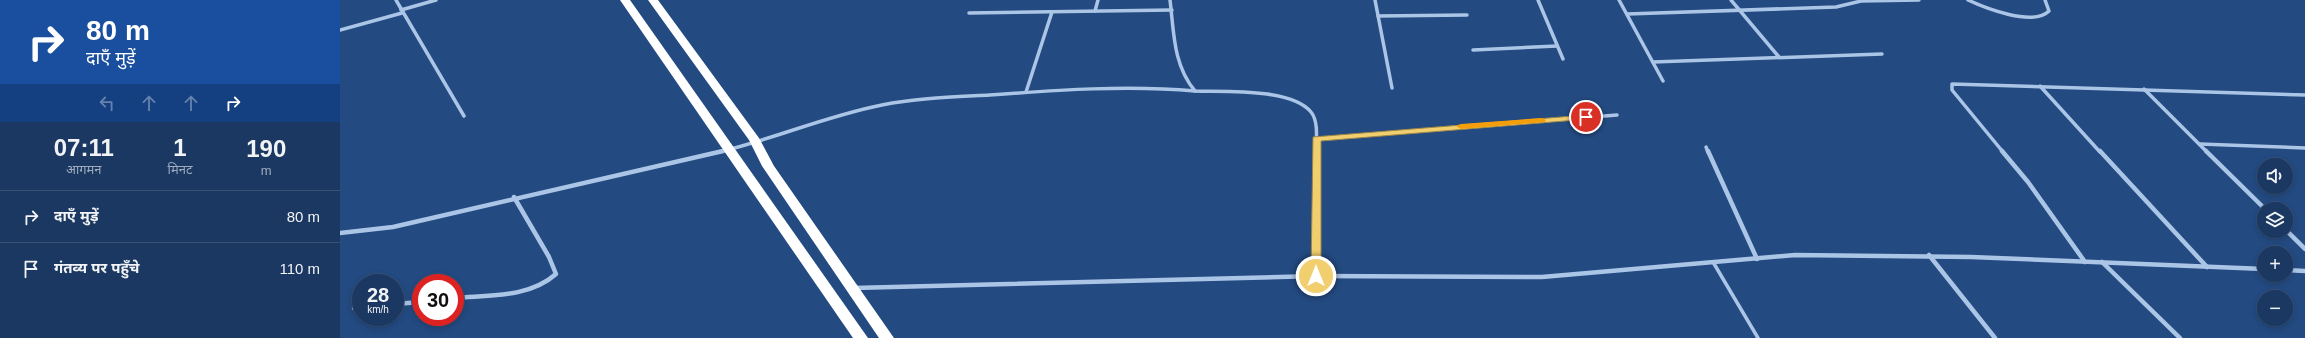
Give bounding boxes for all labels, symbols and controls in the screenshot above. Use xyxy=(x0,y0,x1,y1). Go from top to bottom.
text: 80 m xyxy=(86,15,150,46)
icon: right xyxy=(20,16,72,68)
text: दाएँ मुड़ें xyxy=(86,48,136,68)
icon: left xyxy=(96,92,118,114)
icon: ahead xyxy=(138,92,160,114)
icon: ahead xyxy=(180,92,202,114)
icon: right xyxy=(222,92,244,114)
pin xyxy=(1569,100,1603,134)
icon: arrive xyxy=(1575,106,1597,128)
text: 07:11 xyxy=(54,134,114,161)
text: 1 xyxy=(173,134,187,161)
text: 190 xyxy=(246,135,286,162)
map controls xyxy=(2257,158,2293,326)
button: sound xyxy=(2257,158,2293,194)
text: आगमन xyxy=(66,162,102,177)
text: मिनट xyxy=(168,162,192,177)
text: m xyxy=(261,163,272,178)
button: layers xyxy=(2257,202,2293,238)
icon: right xyxy=(20,206,42,228)
text: दाएँ मुड़ें xyxy=(54,207,98,224)
text: 80 m xyxy=(287,208,320,225)
button: + xyxy=(2257,246,2293,282)
position arrow xyxy=(1295,255,1337,297)
icon: arrive xyxy=(20,258,42,280)
text: गंतव्य पर पहुँचे xyxy=(54,259,139,276)
text: 110 m xyxy=(279,260,320,277)
speed limit sign: 30 xyxy=(412,274,464,326)
text: 28 xyxy=(367,284,389,306)
button: − xyxy=(2257,290,2293,326)
text: km/h xyxy=(367,304,389,315)

